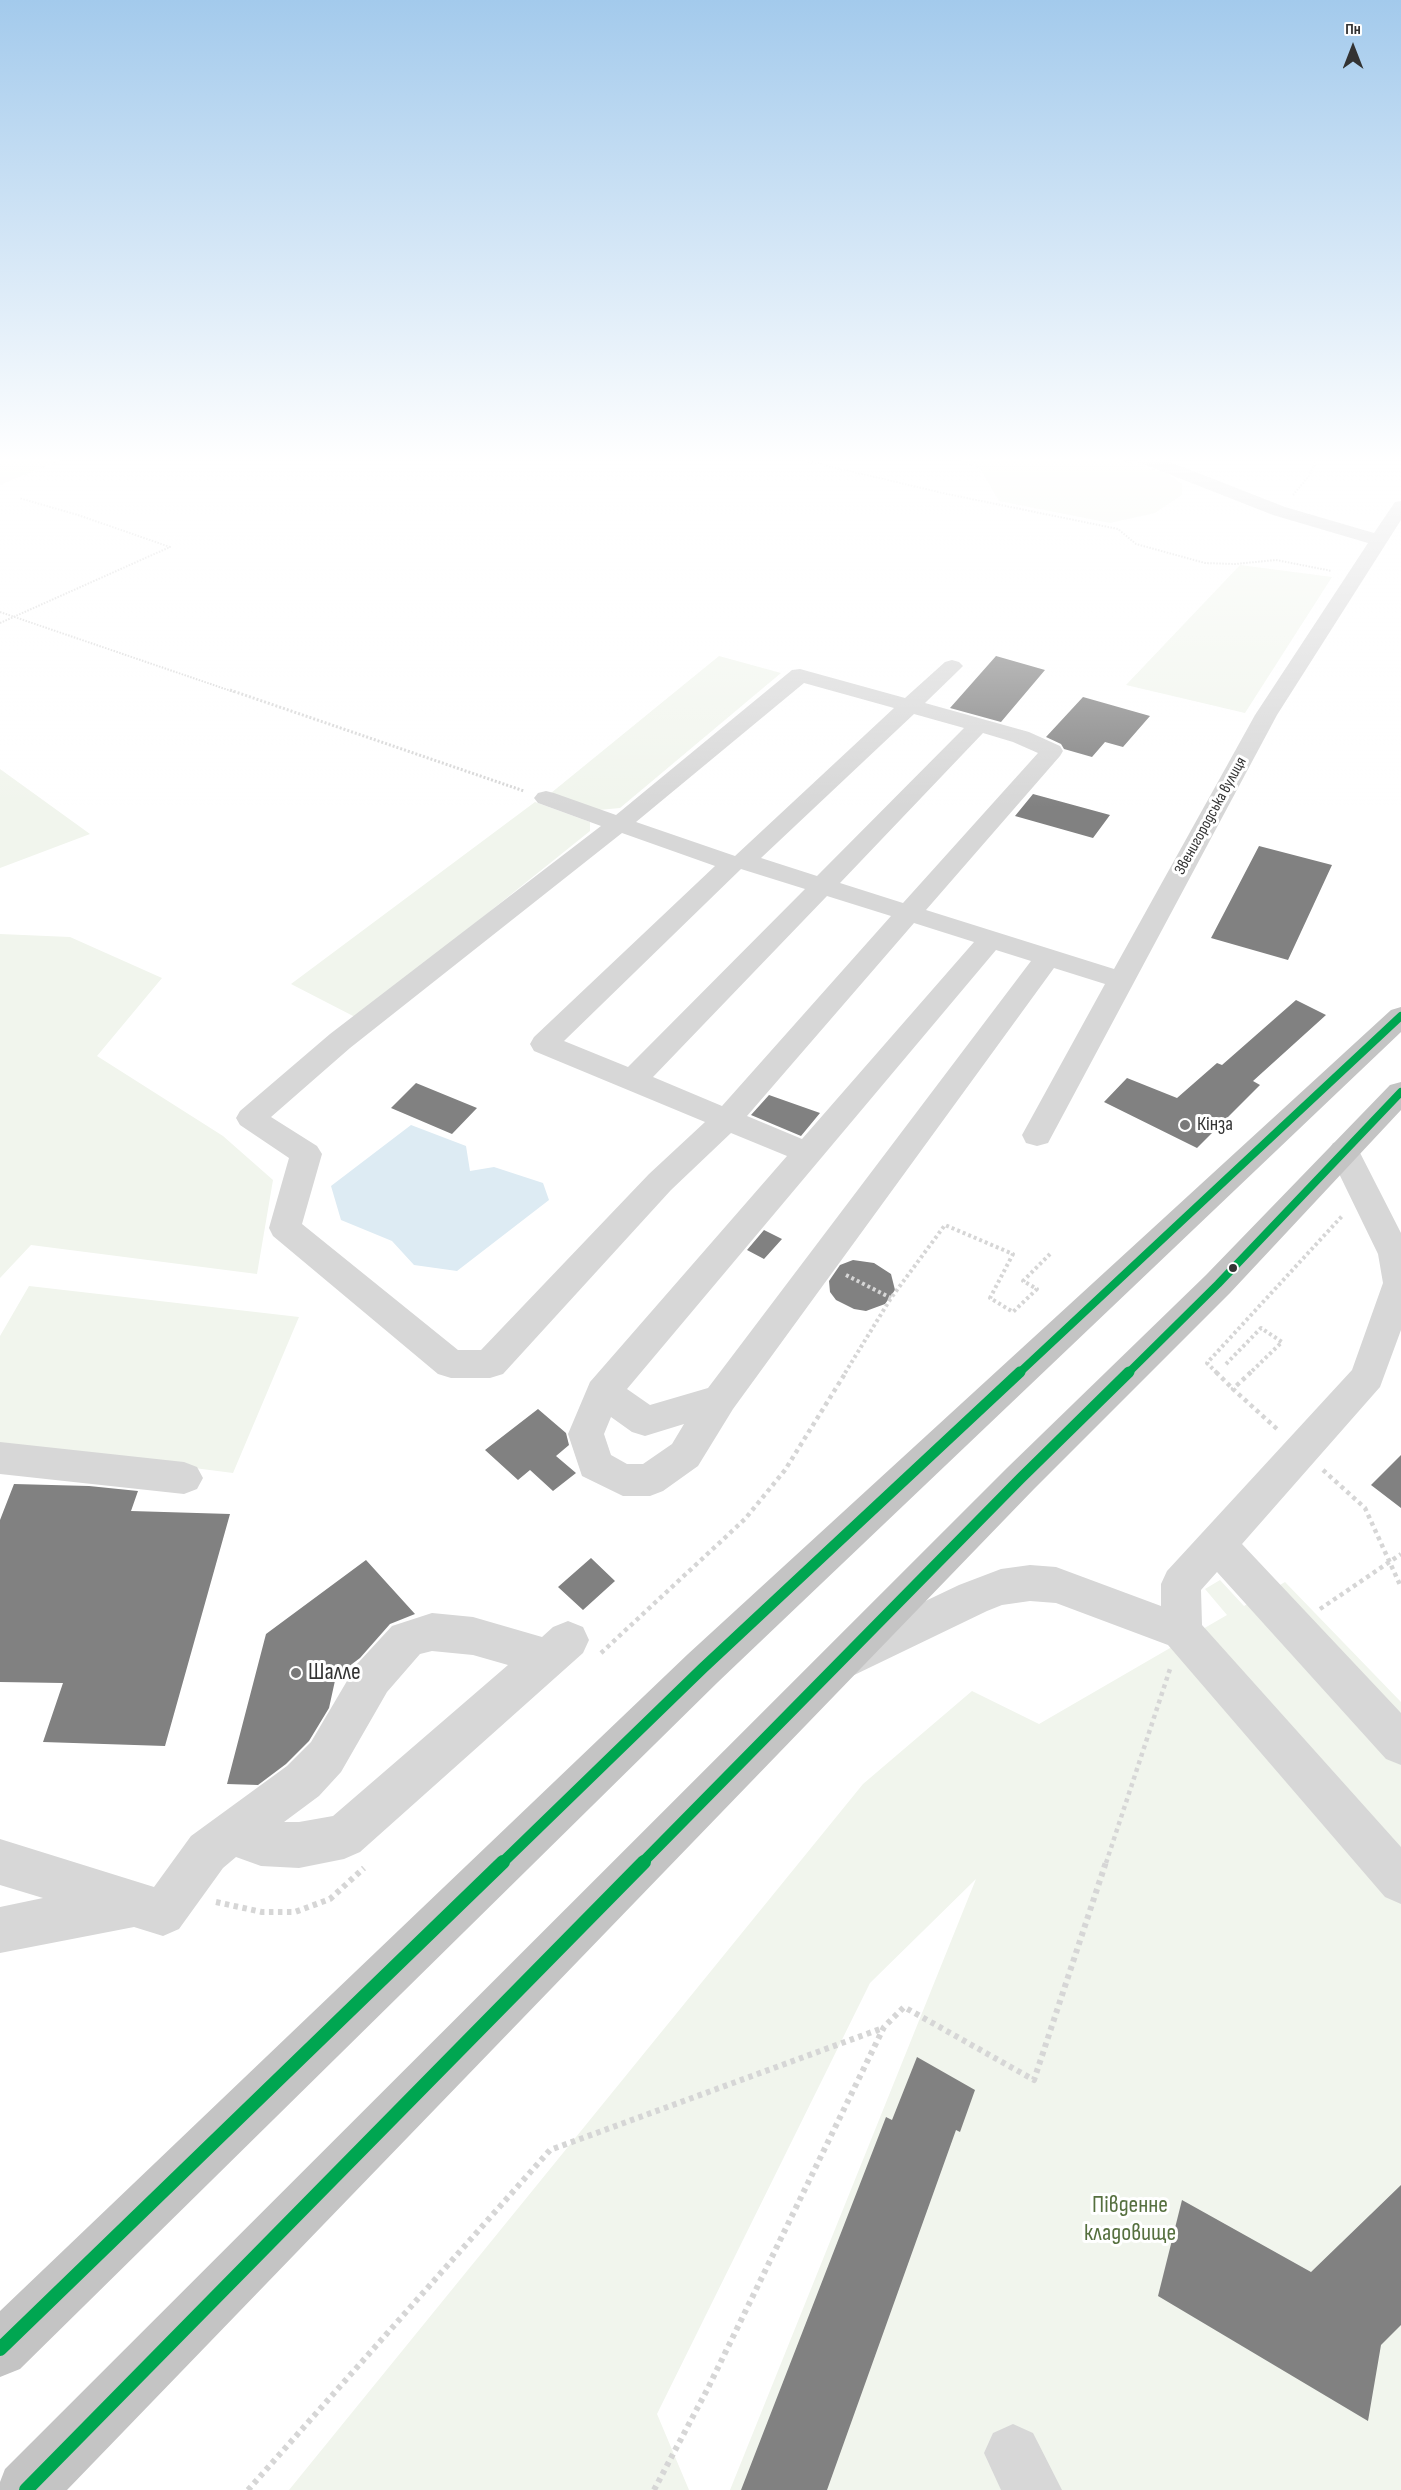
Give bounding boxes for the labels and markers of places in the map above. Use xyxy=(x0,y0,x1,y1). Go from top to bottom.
place label: Кінза xyxy=(1197,1113,1233,1137)
marker: Кінза xyxy=(1178,1118,1192,1132)
unlabelled marker xyxy=(1227,1262,1239,1274)
place label: Шалле xyxy=(308,1659,361,1687)
marker: Шалле xyxy=(289,1666,303,1680)

